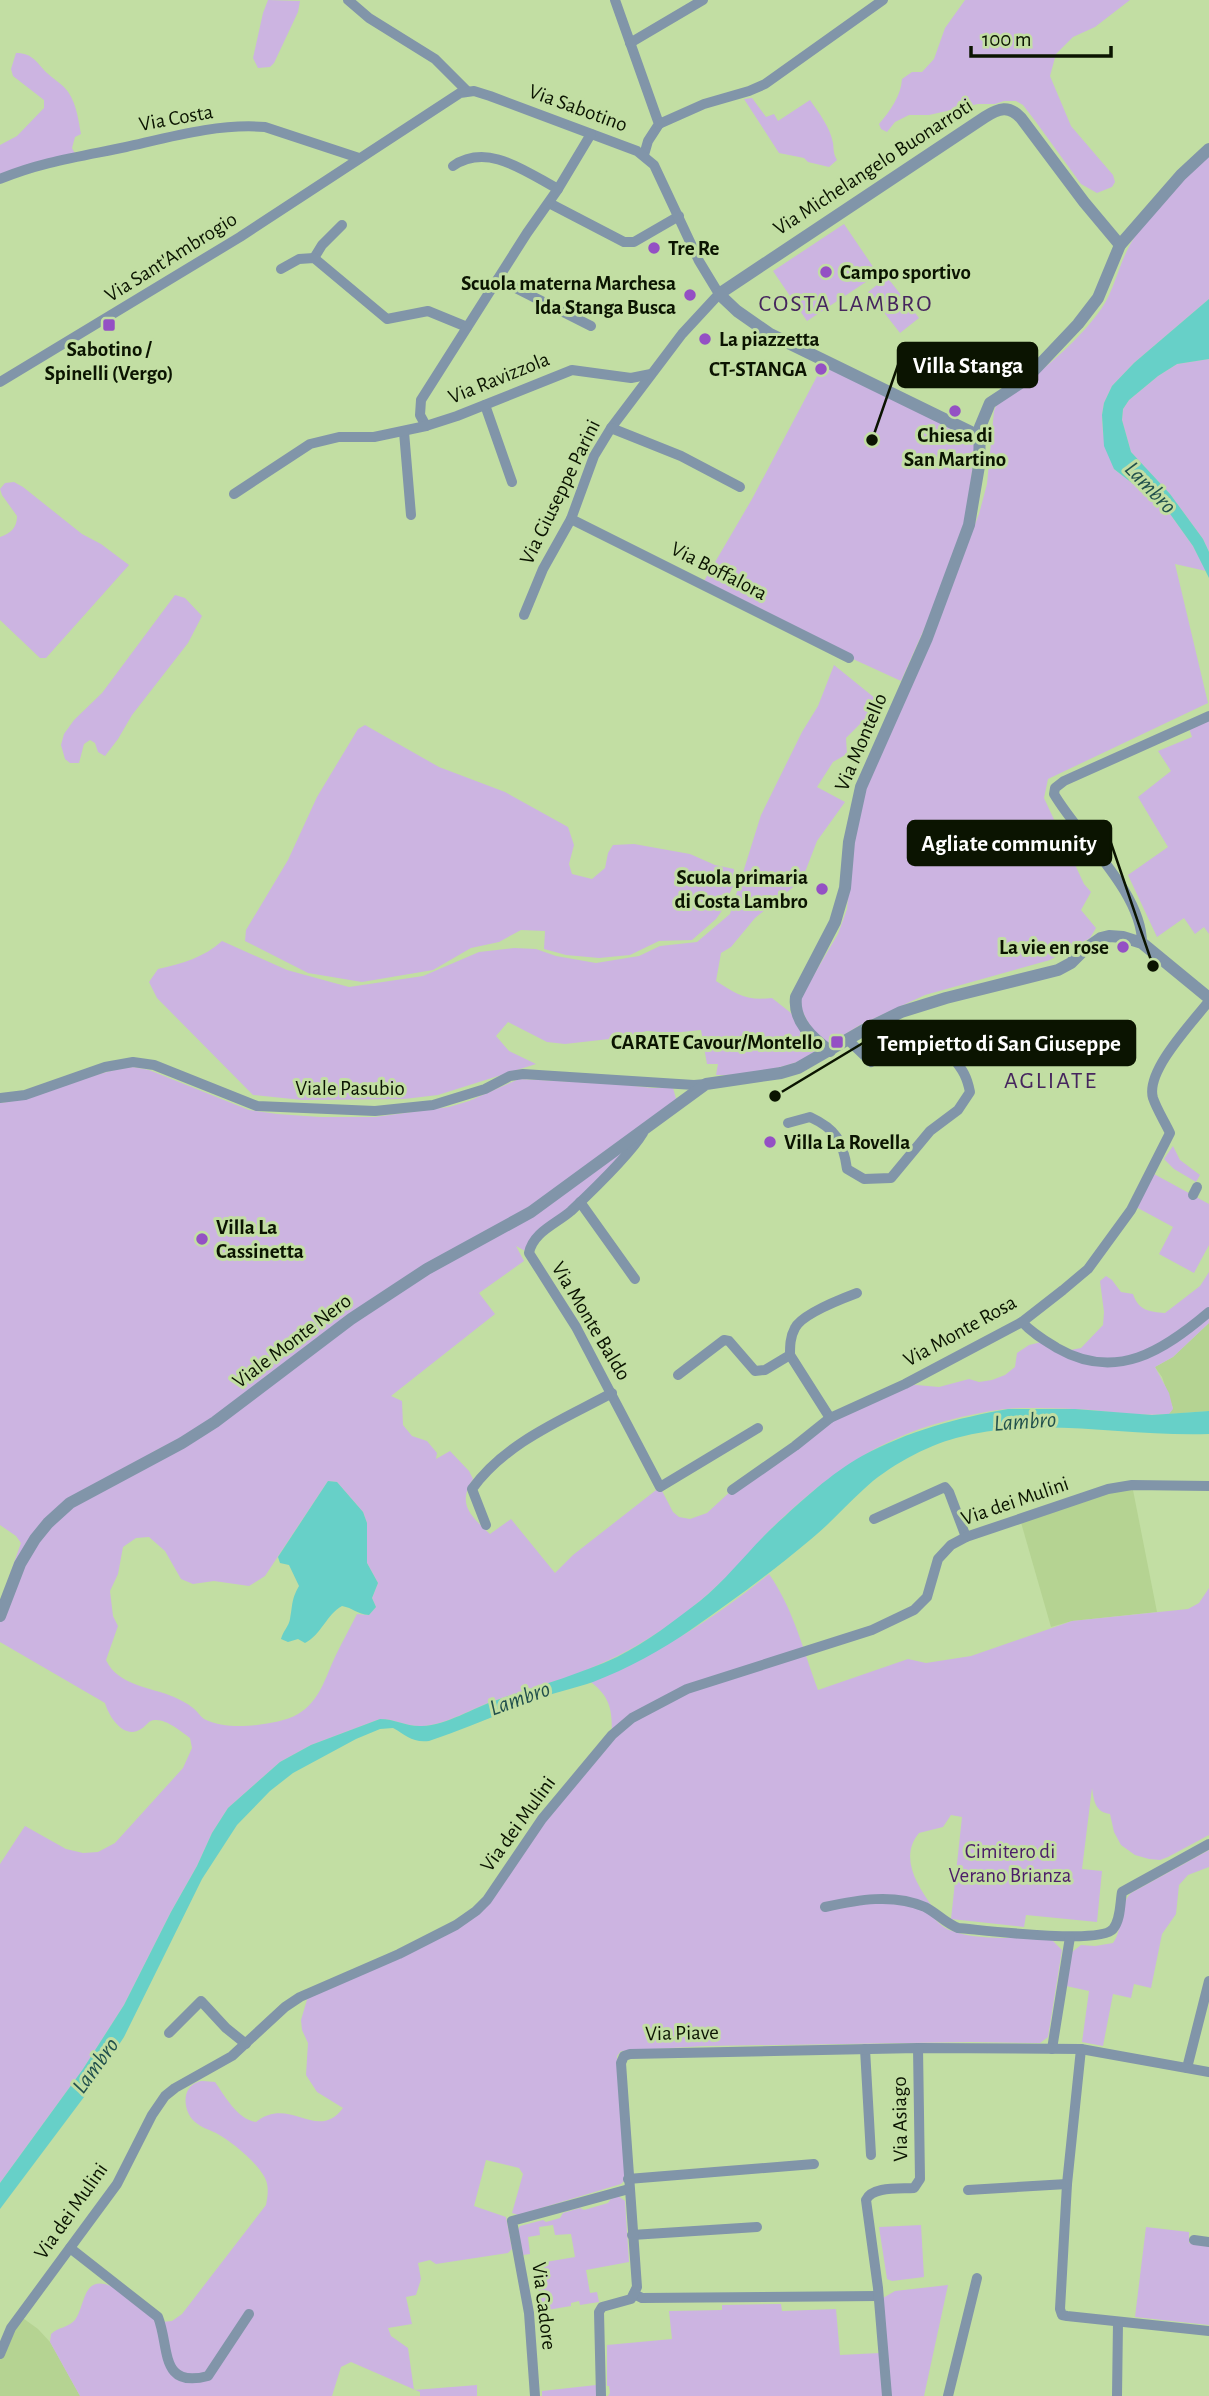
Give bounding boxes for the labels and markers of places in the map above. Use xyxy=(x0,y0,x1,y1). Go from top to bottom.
place label: Tre Re xyxy=(668,238,719,259)
marker: Tre Re xyxy=(646,240,662,256)
place label: Campo sportivo xyxy=(840,262,971,283)
marker: Campo sportivo xyxy=(818,264,834,280)
place label: Scuola materna Marchesa Ida Stanga Busca xyxy=(461,273,676,318)
marker: Scuola materna Marchesa Ida Stanga Busca xyxy=(682,287,698,303)
marker: Sabotino / Spinelli (Vergo) xyxy=(101,317,117,333)
place label: La piazzetta xyxy=(719,329,820,350)
marker: La piazzetta xyxy=(697,331,713,347)
place label: Sabotino / Spinelli (Vergo) xyxy=(44,339,174,384)
callout: Villa Stanga xyxy=(898,343,1037,387)
place label: CT-STANGA xyxy=(709,359,807,380)
marker: CT-STANGA xyxy=(813,361,829,377)
marker: Chiesa di San Martino xyxy=(947,403,963,419)
place label: Chiesa di San Martino xyxy=(904,425,1006,470)
callout: Agliate community xyxy=(908,821,1111,865)
place label: Scuola primaria di Costa Lambro xyxy=(674,867,808,912)
marker: Scuola primaria di Costa Lambro xyxy=(814,881,830,897)
place label: La vie en rose xyxy=(999,937,1109,958)
marker: La vie en rose xyxy=(1115,939,1131,955)
callout: Tempietto di San Giuseppe xyxy=(863,1021,1135,1065)
place label: CARATE Cavour/Montello xyxy=(611,1032,823,1053)
marker: CARATE Cavour/Montello xyxy=(829,1034,845,1050)
place label: Villa La Rovella xyxy=(784,1132,910,1153)
marker: Villa La Rovella xyxy=(762,1134,778,1150)
place label: Villa La Cassinetta xyxy=(216,1217,304,1262)
marker: Villa La Cassinetta xyxy=(194,1231,210,1247)

